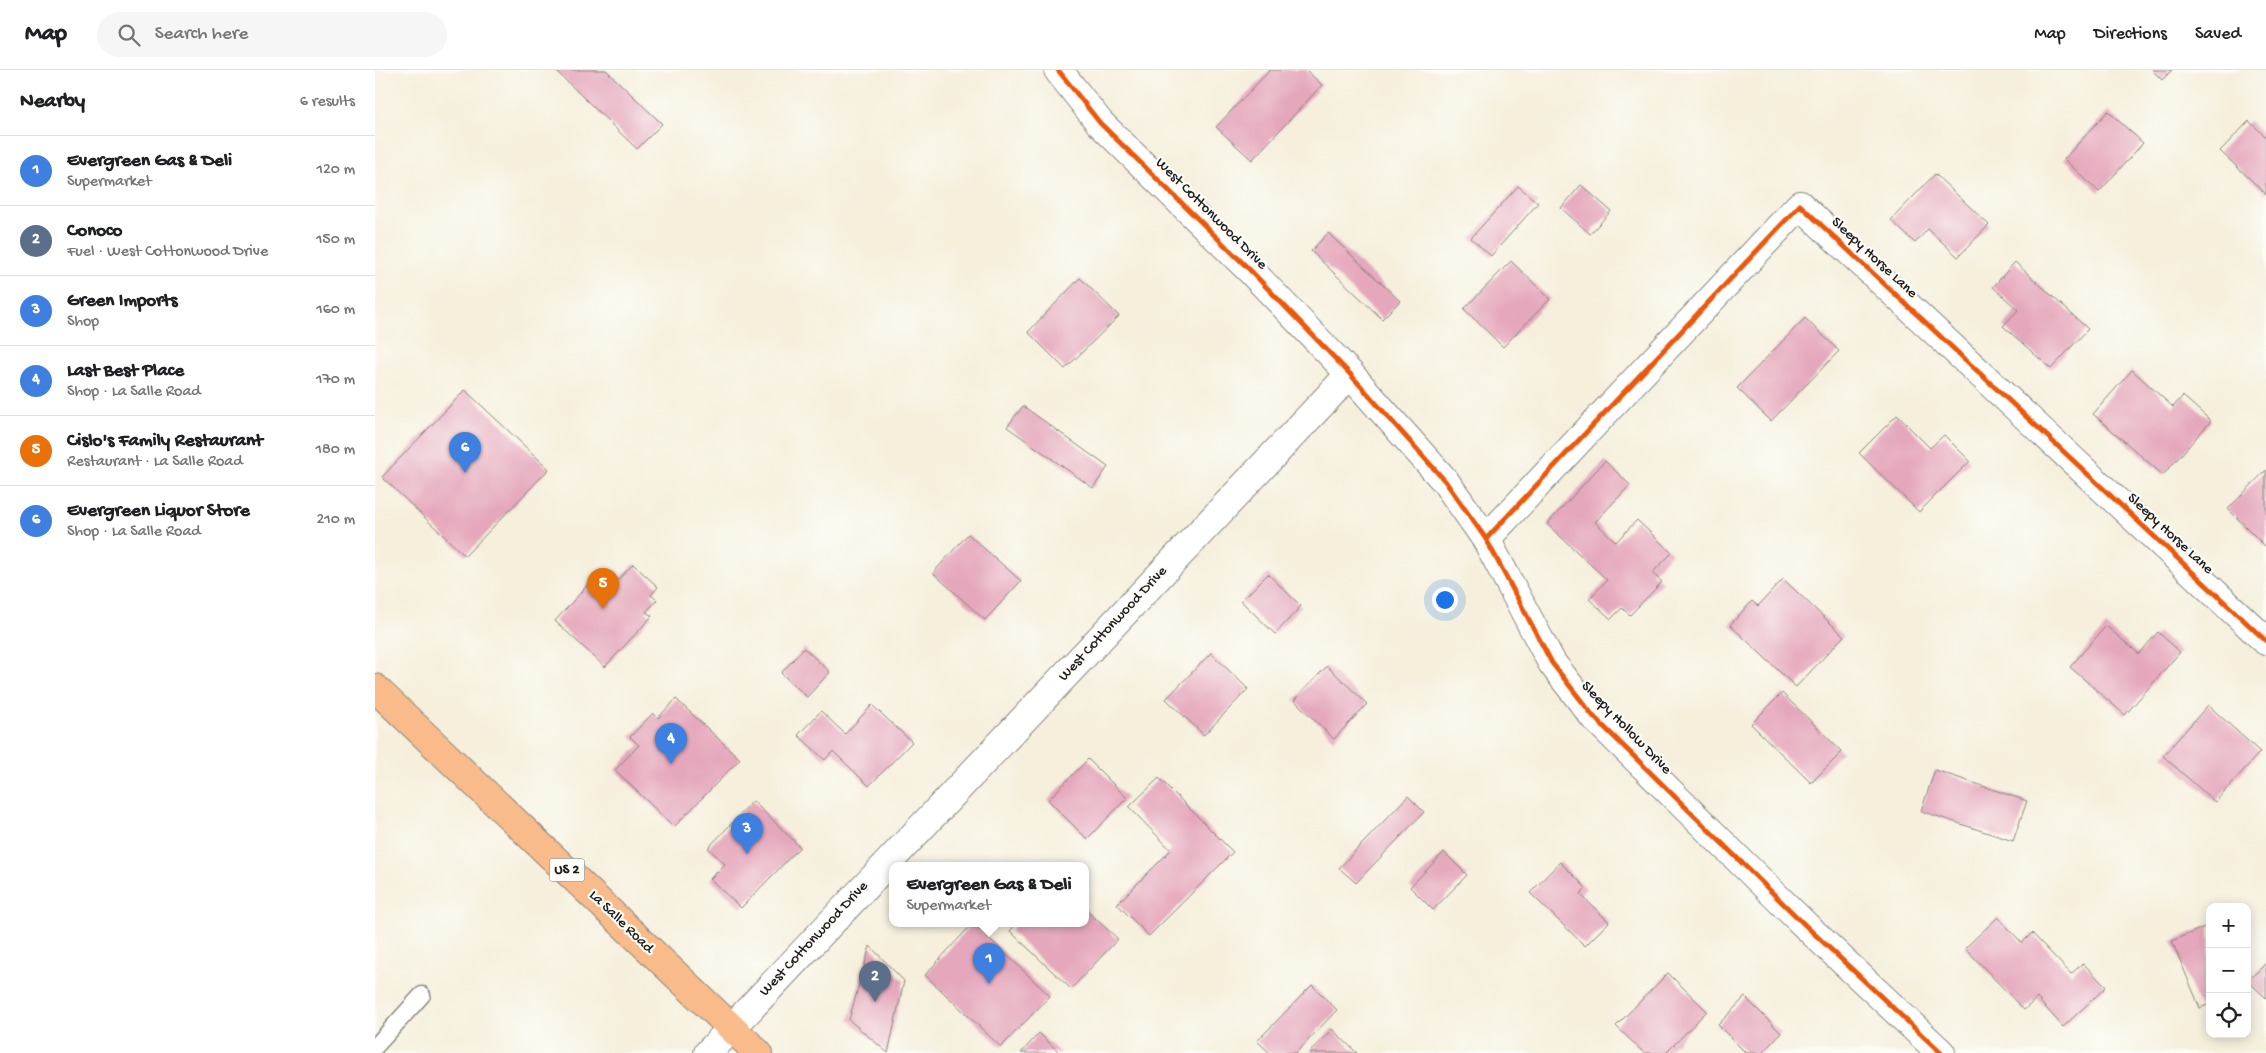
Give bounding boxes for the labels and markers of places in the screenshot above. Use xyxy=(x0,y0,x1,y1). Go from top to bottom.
pin: 6 xyxy=(449,432,481,473)
pin: 5 xyxy=(587,568,619,609)
pin: 4 xyxy=(655,723,687,764)
pin: 3 xyxy=(731,813,763,854)
pin: 1 xyxy=(973,943,1005,984)
pin: 2 xyxy=(859,961,891,1002)

